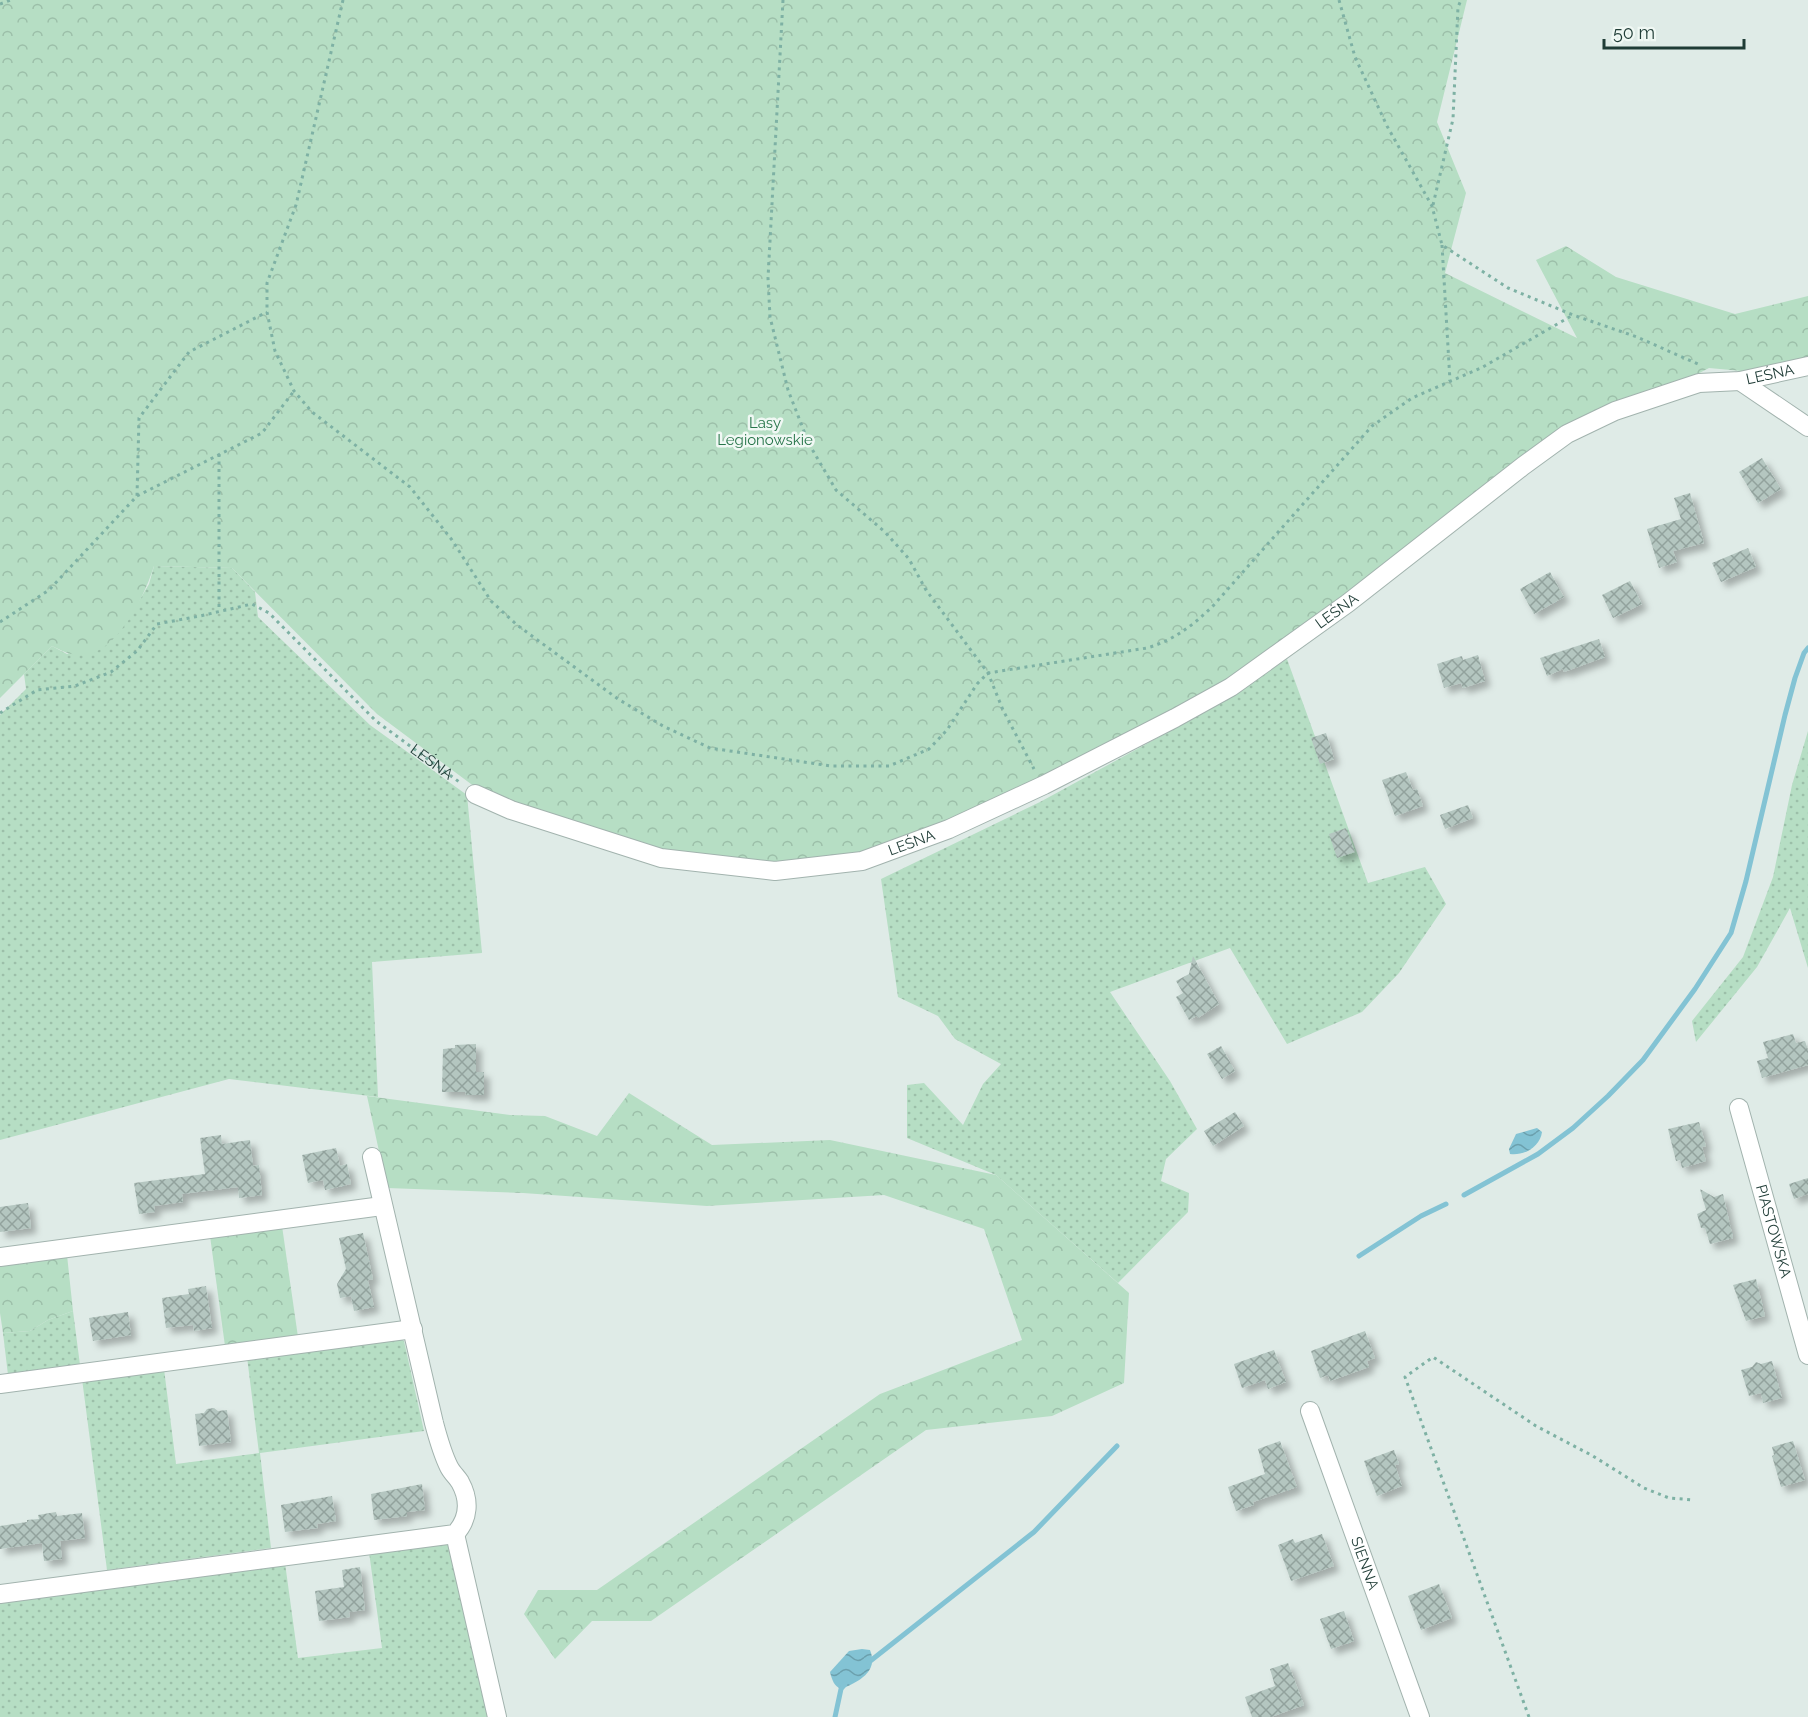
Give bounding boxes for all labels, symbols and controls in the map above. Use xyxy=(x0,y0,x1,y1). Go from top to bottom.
scale bar xyxy=(1604,12,1744,50)
text: 50 m xyxy=(1613,22,1655,43)
street label: LEŚNA xyxy=(1744,360,1796,388)
park label: Lasy Legionowskie xyxy=(717,414,813,449)
street label: LEŚNA xyxy=(1312,589,1362,633)
street label: LEŚNA xyxy=(407,740,457,784)
street label: LEŚNA xyxy=(886,826,938,860)
street label: PIASTOWSKA xyxy=(1752,1183,1795,1280)
street label: SIENNA xyxy=(1347,1534,1383,1593)

